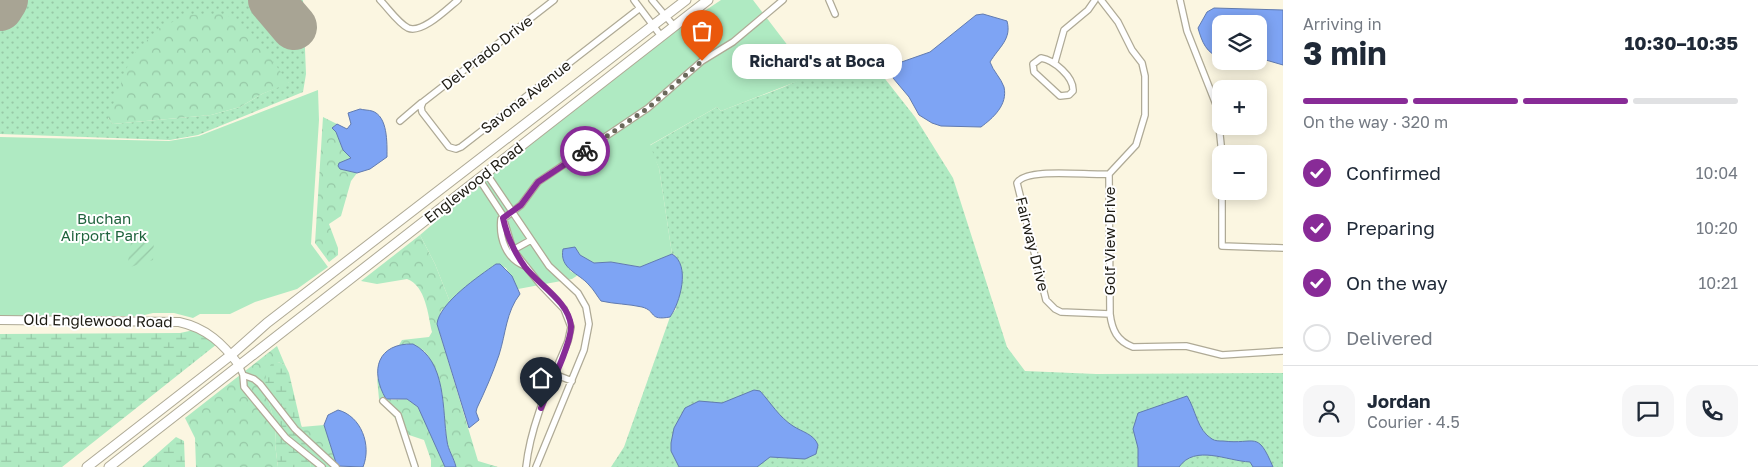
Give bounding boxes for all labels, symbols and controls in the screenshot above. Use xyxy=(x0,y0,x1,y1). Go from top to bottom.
pin xyxy=(681,10,723,61)
street label: Del Prado Drive xyxy=(437,11,536,93)
text: Arriving in xyxy=(1303,14,1382,34)
map controls xyxy=(1212,15,1267,200)
button: layers xyxy=(1212,15,1267,70)
icon: bag xyxy=(688,17,716,45)
text: 10:30–10:35 xyxy=(1624,31,1738,54)
text: 3 min xyxy=(1303,34,1387,72)
callout: Richard's at Boca xyxy=(732,44,902,78)
text: Richard's at Boca xyxy=(749,51,885,71)
street label: Savona Avenue xyxy=(477,55,574,137)
button: + xyxy=(1212,80,1267,135)
text: On the way · 320 m xyxy=(1303,112,1448,132)
courier xyxy=(560,126,610,176)
icon: bike xyxy=(571,137,599,165)
street label: Englewood Road xyxy=(420,138,526,226)
button: − xyxy=(1212,145,1267,200)
icon: check xyxy=(1303,159,1331,187)
text: Confirmed xyxy=(1346,161,1441,184)
text: 10:04 xyxy=(1696,163,1738,183)
street label: Golf View Drive xyxy=(1100,186,1118,296)
street label: Fairway Drive xyxy=(1013,195,1053,293)
park label: Buchan Airport Park xyxy=(61,209,148,244)
icon: check xyxy=(1303,214,1331,242)
text: Preparing xyxy=(1346,216,1435,239)
text: 10:20 xyxy=(1696,218,1738,238)
icon: check xyxy=(1303,269,1331,297)
text: On the way xyxy=(1346,271,1448,294)
text: 10:21 xyxy=(1698,273,1738,293)
street label: Old Englewood Road xyxy=(23,310,173,330)
text: Delivered xyxy=(1346,326,1433,349)
pin xyxy=(520,357,562,408)
icon: home xyxy=(527,364,555,392)
button: person xyxy=(1303,385,1355,437)
button: chat xyxy=(1622,385,1674,437)
button: phone xyxy=(1686,385,1738,437)
text: Jordan xyxy=(1367,389,1431,412)
text: Courier · 4.5 xyxy=(1367,412,1460,432)

